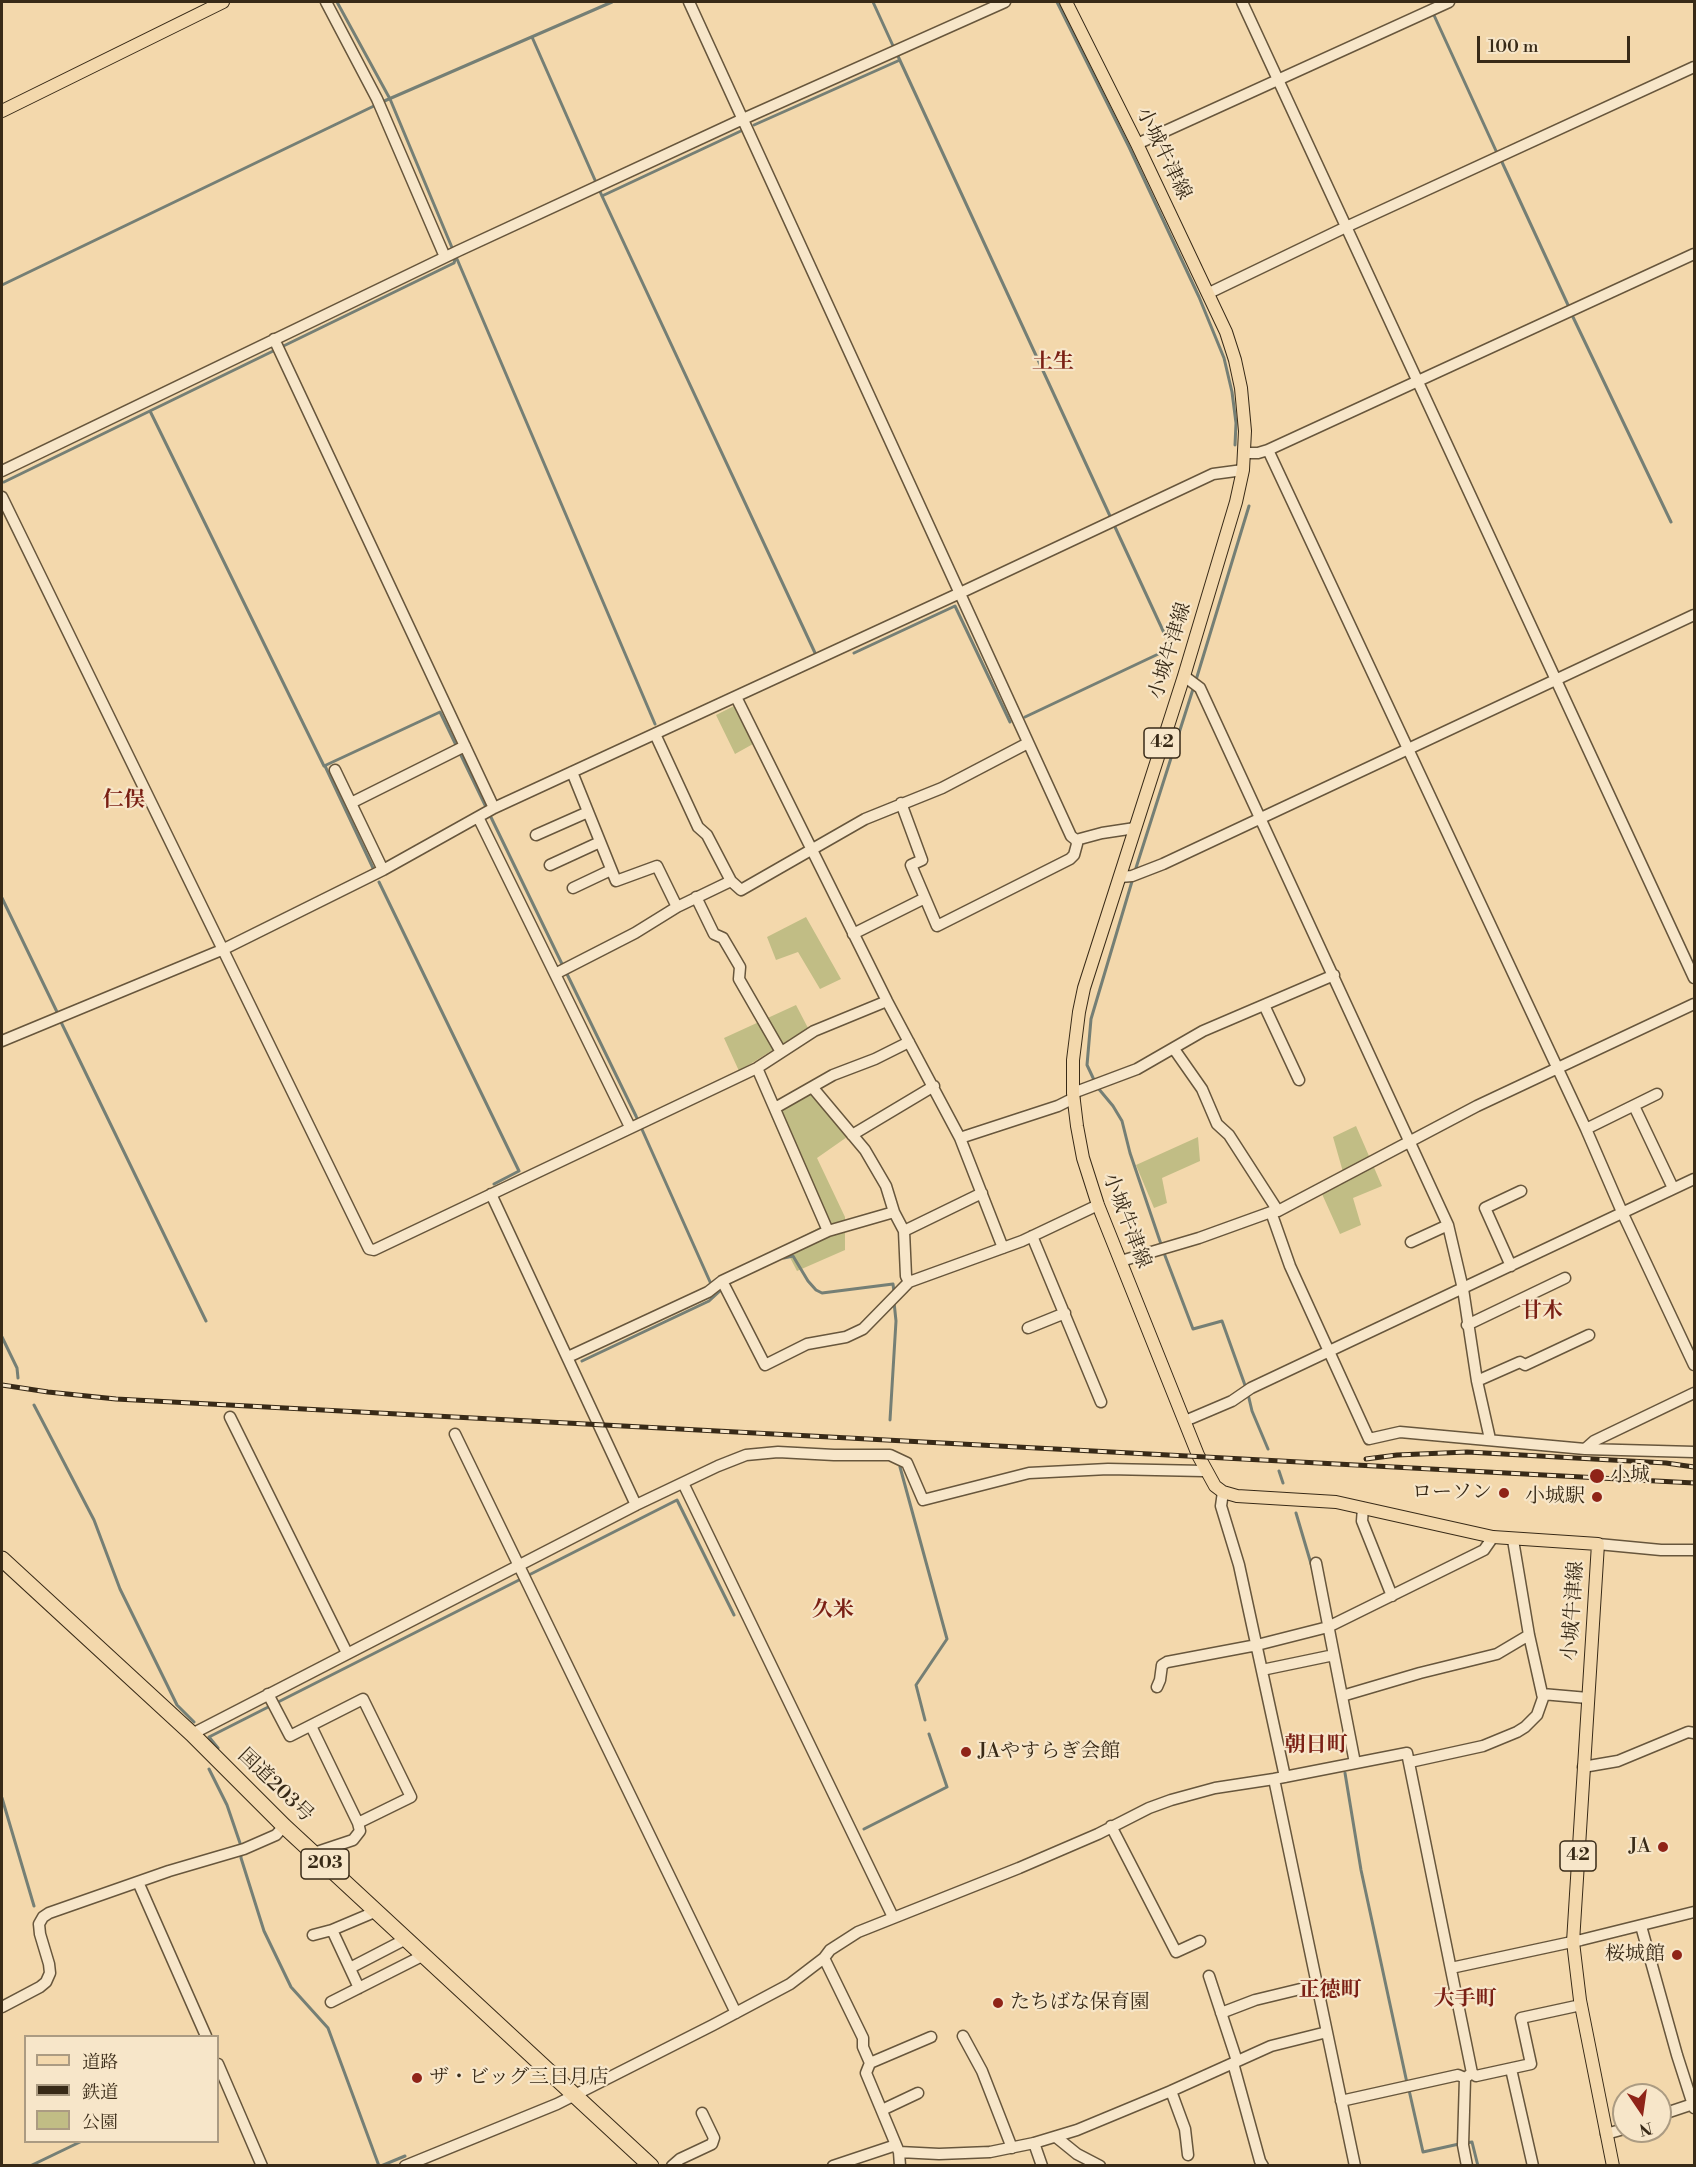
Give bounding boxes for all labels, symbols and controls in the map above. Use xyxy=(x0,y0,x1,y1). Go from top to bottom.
scale bar xyxy=(1480,24,1633,62)
text: 100 m xyxy=(1488,35,1539,58)
street label: 小城牛津線 xyxy=(1130,104,1196,204)
district label: 土生 xyxy=(1032,350,1074,376)
street label: 小城牛津線 xyxy=(1145,600,1197,702)
road number: 42 xyxy=(1144,728,1180,758)
district label: 仁俣 xyxy=(103,788,145,814)
street label: 小城牛津線 xyxy=(1097,1170,1155,1272)
district label: 甘木 xyxy=(1521,1299,1563,1325)
place label: 小城 xyxy=(1610,1464,1650,1488)
marker: 小城 xyxy=(1588,1467,1606,1485)
place label: ローソン xyxy=(1412,1481,1492,1505)
place label: 小城駅 xyxy=(1525,1485,1585,1509)
marker: ローソン xyxy=(1497,1486,1511,1500)
marker: 小城駅 xyxy=(1590,1490,1604,1504)
street label: 小城牛津線 xyxy=(1559,1560,1589,1662)
district label: 久米 xyxy=(812,1598,854,1624)
district label: 朝日町 xyxy=(1285,1733,1347,1759)
place label: JAやすらぎ会館 xyxy=(978,1740,1120,1764)
street label: 国道203号 xyxy=(232,1744,318,1828)
marker: JAやすらぎ会館 xyxy=(959,1745,973,1759)
place label: JA xyxy=(1629,1835,1651,1859)
marker: JA xyxy=(1656,1840,1670,1854)
road number: 42 xyxy=(1560,1841,1596,1871)
road number: 203 xyxy=(301,1849,349,1879)
place label: 桜城館 xyxy=(1605,1943,1665,1967)
marker: 桜城館 xyxy=(1670,1948,1684,1962)
district label: 正徳町 xyxy=(1299,1978,1361,2004)
district label: 大手町 xyxy=(1434,1987,1496,2013)
place label: たちばな保育園 xyxy=(1010,1991,1150,2015)
marker: たちばな保育園 xyxy=(991,1996,1005,2010)
legend xyxy=(24,2035,219,2143)
text: 道路 xyxy=(82,2051,118,2074)
place label: ザ・ビッグ三日月店 xyxy=(429,2066,609,2090)
marker: ザ・ビッグ三日月店 xyxy=(410,2071,424,2085)
text: 鉄道 xyxy=(82,2081,118,2104)
north arrow xyxy=(1612,2083,1672,2143)
text: 公園 xyxy=(82,2111,118,2134)
text: N xyxy=(1637,2117,1654,2140)

